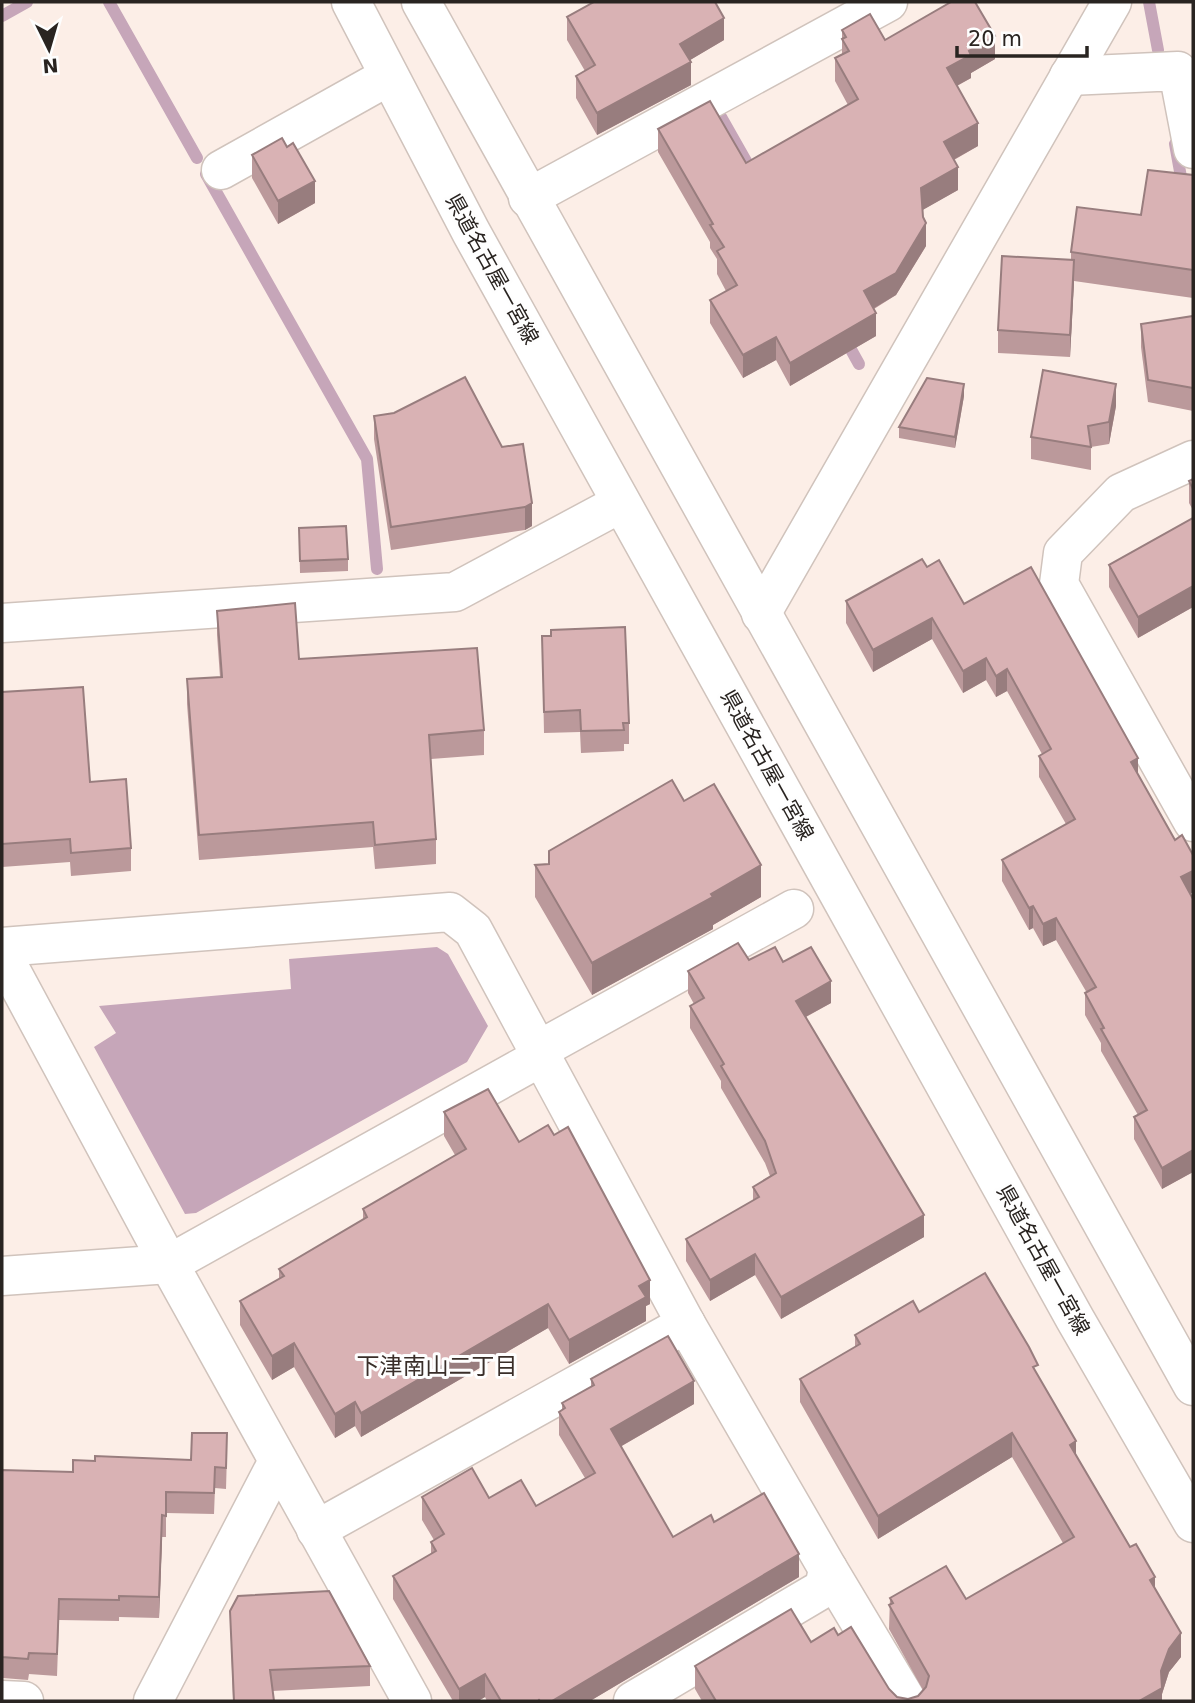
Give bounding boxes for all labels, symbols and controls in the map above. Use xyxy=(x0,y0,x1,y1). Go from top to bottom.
north arrow xyxy=(14,14,84,84)
scale bar xyxy=(957,14,1086,58)
text: 20 m xyxy=(968,27,1022,51)
text: N xyxy=(42,54,59,78)
street label: 県道名古屋一宮線 xyxy=(441,190,543,348)
street label: 県道名古屋一宮線 xyxy=(716,686,818,844)
street label: 県道名古屋一宮線 xyxy=(992,1181,1094,1339)
district label: 下津南山二丁目 xyxy=(357,1353,518,1379)

